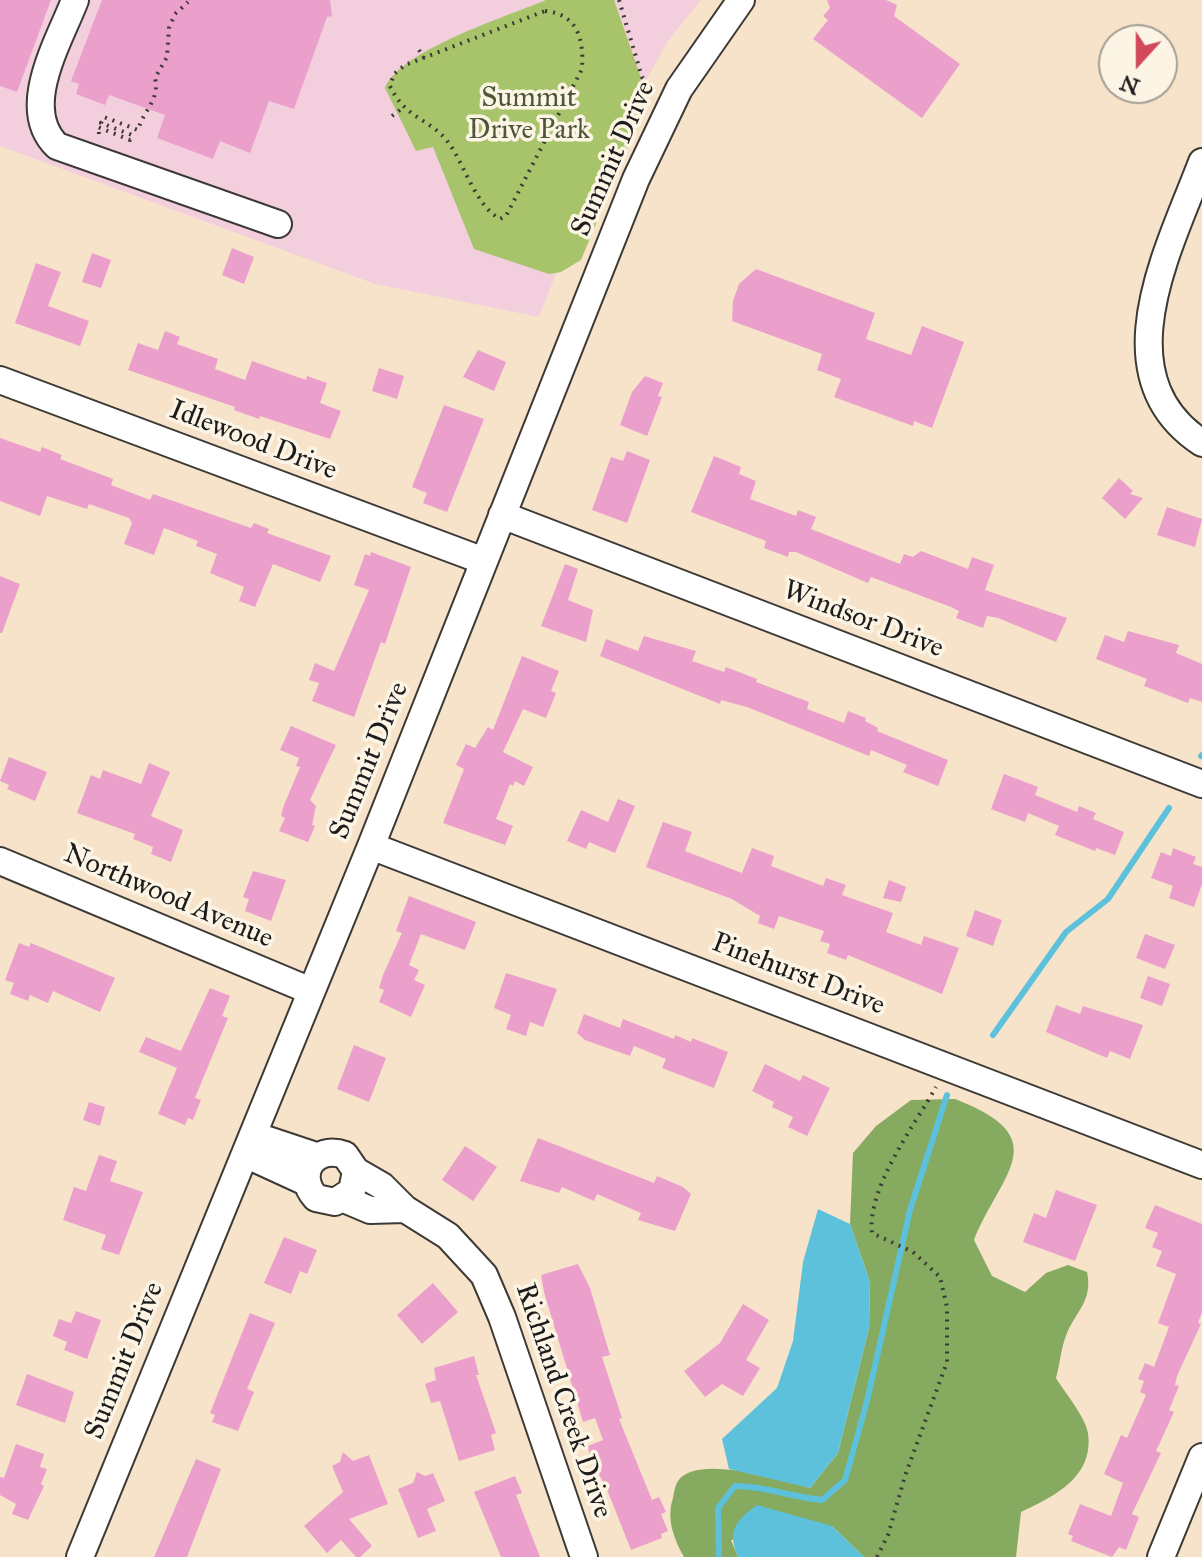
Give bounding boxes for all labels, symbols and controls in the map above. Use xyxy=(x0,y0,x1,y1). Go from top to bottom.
north arrow xyxy=(1098,24,1178,104)
text: N xyxy=(1116,69,1143,101)
street label: Summit Drive xyxy=(565,76,663,242)
park label: Summit Drive Park xyxy=(468,82,590,148)
street label: Idlewood Drive xyxy=(165,394,341,488)
street label: Windsor Drive xyxy=(778,574,948,666)
street label: Summit Drive xyxy=(323,678,417,844)
street label: Northwood Avenue xyxy=(58,838,278,956)
street label: Pinehurst Drive xyxy=(707,927,889,1023)
street label: Summit Drive xyxy=(78,1278,172,1444)
street label: Richland Creek Drive xyxy=(507,1279,619,1523)

